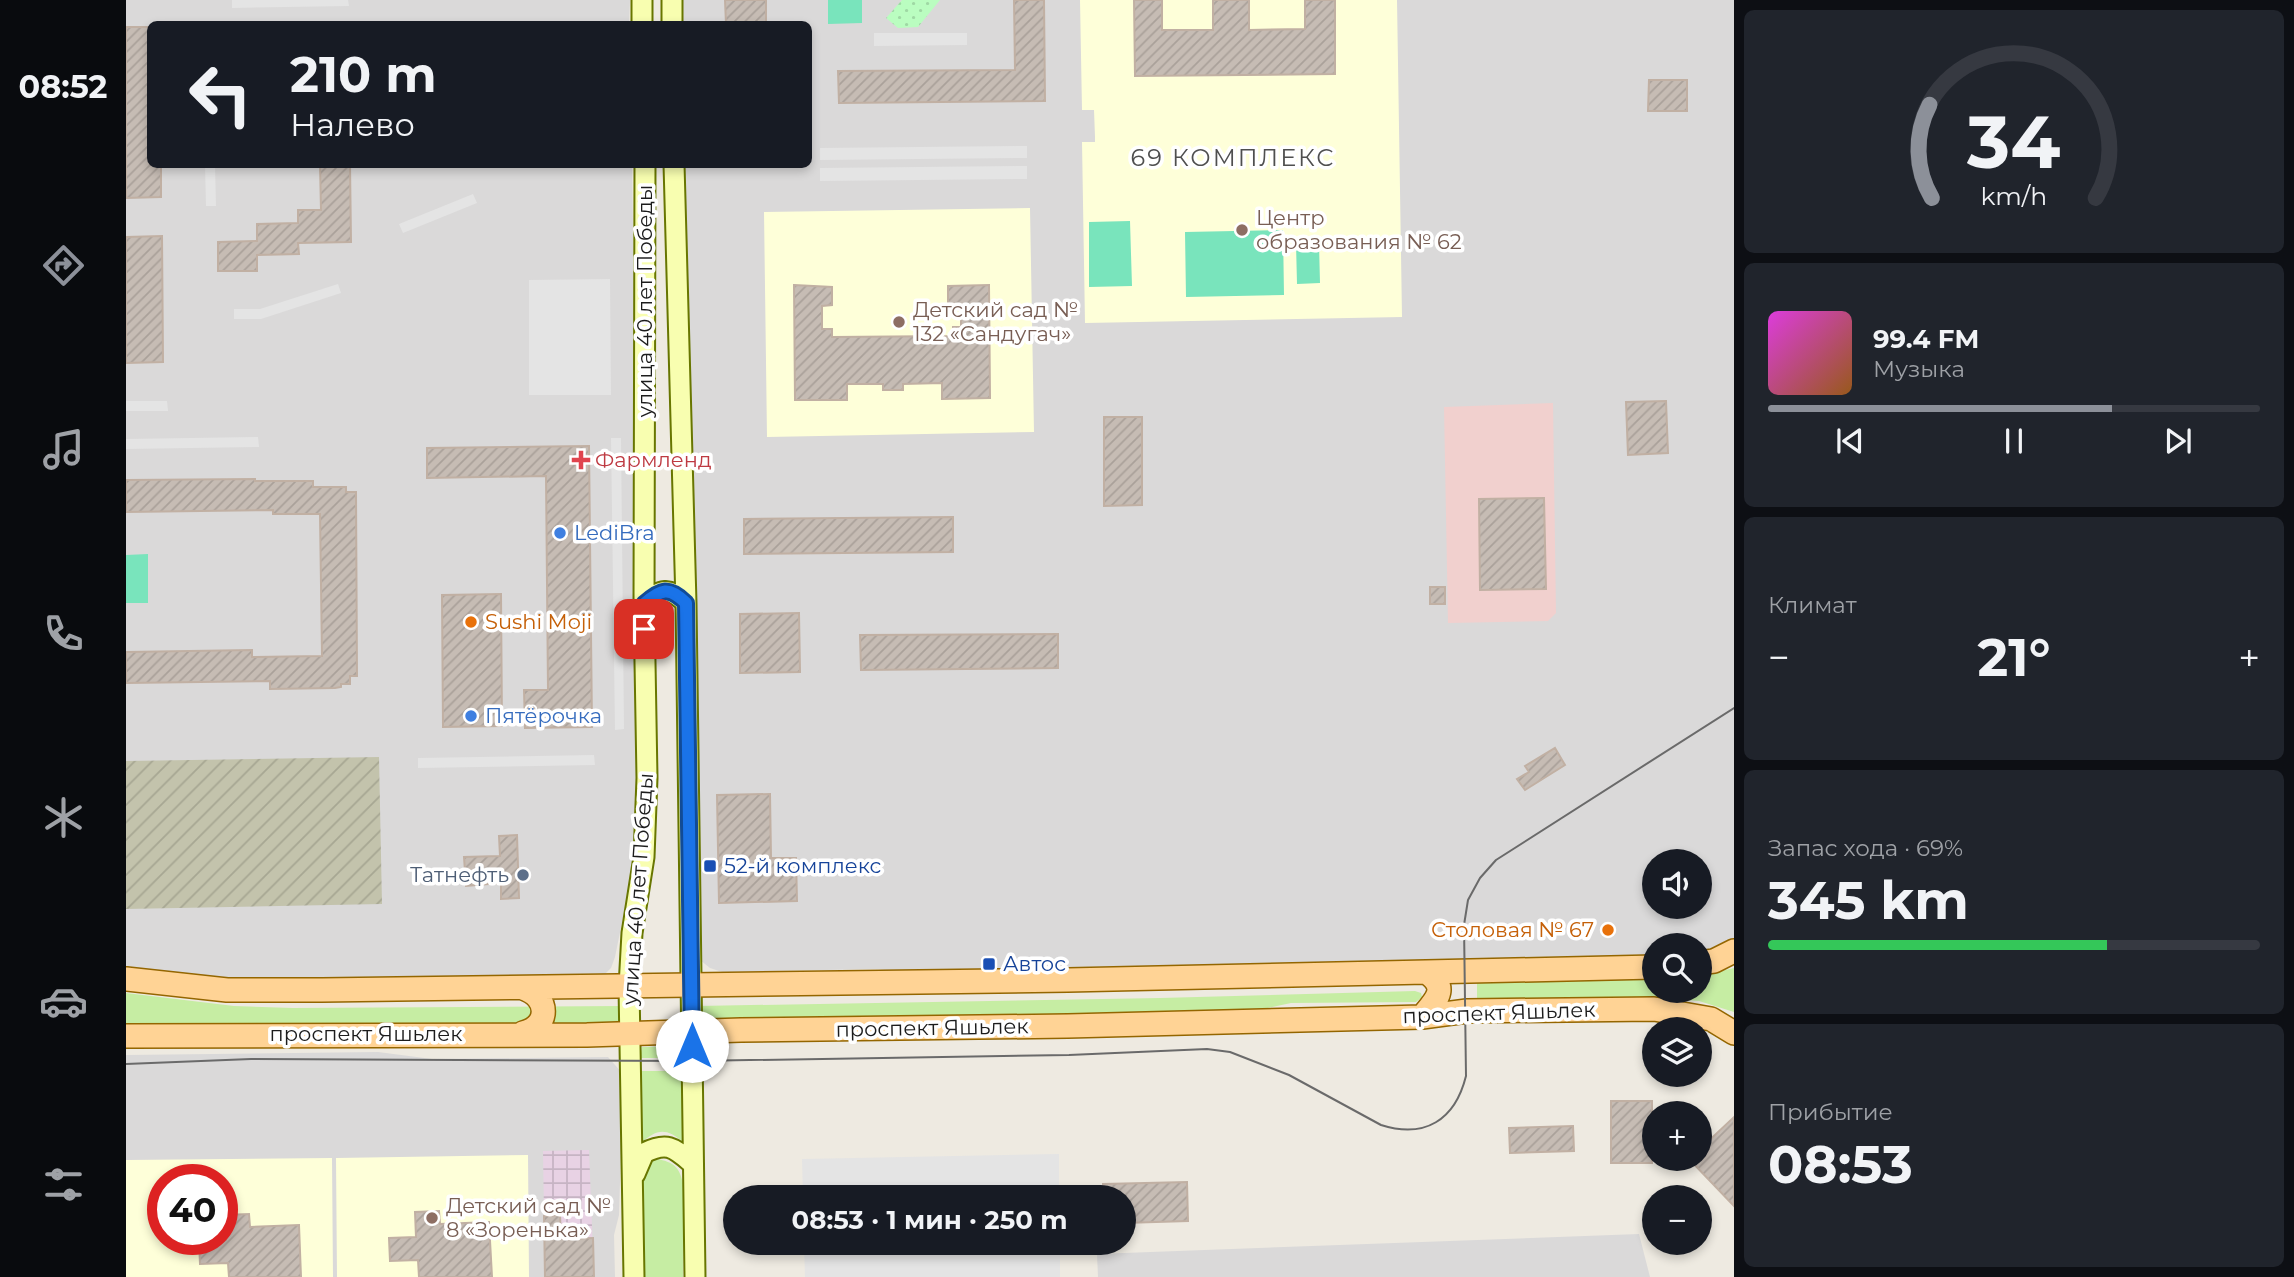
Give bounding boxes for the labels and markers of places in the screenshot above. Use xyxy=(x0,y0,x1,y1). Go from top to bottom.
place label: Центр образования № 62 xyxy=(1256,205,1462,254)
marker: Центр образования № 62 xyxy=(1234,222,1250,238)
place label: Детский сад № 132 «Сандугач» xyxy=(913,297,1078,346)
marker: Детский сад № 132 «Сандугач» xyxy=(891,314,907,330)
place label: Фармленд xyxy=(595,447,712,472)
marker: Фармленд xyxy=(573,452,589,468)
place label: LediBra xyxy=(574,520,655,545)
marker: LediBra xyxy=(552,525,568,541)
pin xyxy=(614,599,674,659)
place label: Sushi Moji xyxy=(485,609,592,634)
marker: Sushi Moji xyxy=(463,614,479,630)
place label: Пятёрочка xyxy=(485,703,602,728)
marker: Пятёрочка xyxy=(463,708,479,724)
place label: 52-й комплекс xyxy=(724,853,882,878)
marker: 52-й комплекс xyxy=(702,858,718,874)
place label: Татнефть xyxy=(410,862,509,887)
marker: Татнефть xyxy=(515,867,531,883)
place label: Столовая № 67 xyxy=(1431,917,1594,942)
marker: Столовая № 67 xyxy=(1600,922,1616,938)
place label: Автос xyxy=(1003,951,1066,976)
marker: Автос xyxy=(981,956,997,972)
place label: Детский сад № 8 «Зоренька» xyxy=(446,1193,611,1242)
marker: Детский сад № 8 «Зоренька» xyxy=(424,1210,440,1226)

